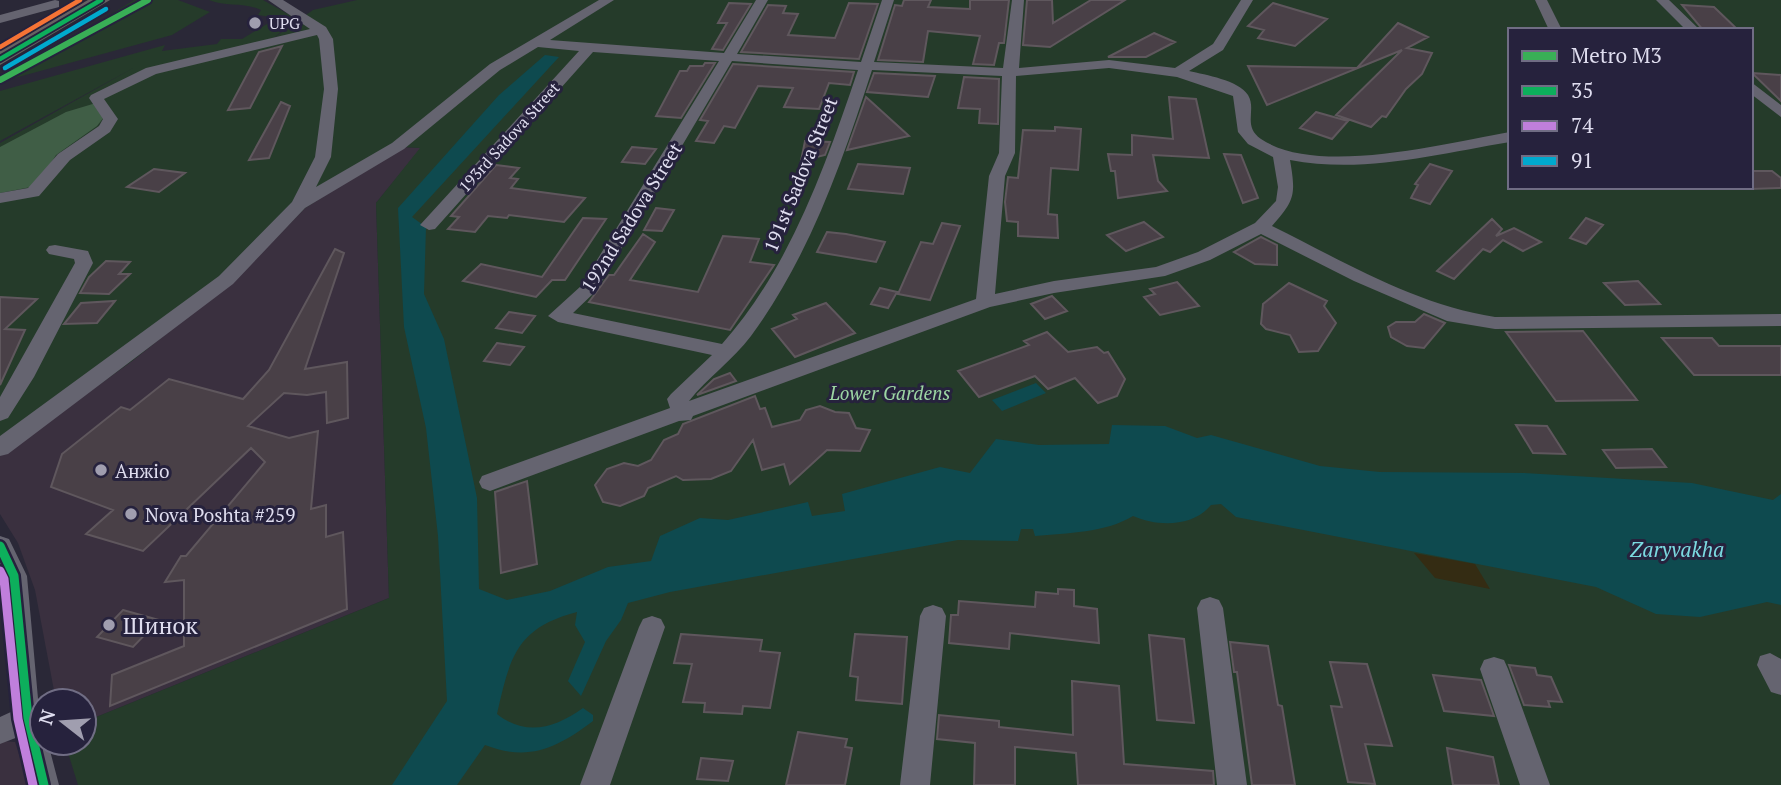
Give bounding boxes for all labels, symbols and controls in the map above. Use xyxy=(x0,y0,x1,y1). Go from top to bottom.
place label: UPG xyxy=(269,12,300,34)
marker: UPG xyxy=(247,15,263,31)
legend xyxy=(1508,28,1753,189)
text: Metro M3 xyxy=(1571,41,1662,69)
text: 35 xyxy=(1571,76,1593,104)
street label: 193rd Sadova Street xyxy=(454,77,565,197)
street label: 191st Sadova Street xyxy=(757,93,843,255)
text: 74 xyxy=(1571,111,1594,139)
street label: 192nd Sadova Street xyxy=(575,138,687,296)
text: 91 xyxy=(1571,146,1593,174)
park label: Lower Gardens xyxy=(829,380,951,405)
place label: Анжіо xyxy=(115,458,170,483)
marker: Анжіо xyxy=(93,462,109,478)
place label: Nova Poshta #259 xyxy=(145,502,295,527)
marker: Nova Poshta #259 xyxy=(123,506,139,522)
water label: Zaryvakha xyxy=(1630,535,1724,563)
place label: Шинок xyxy=(123,610,198,641)
marker: Шинок xyxy=(101,617,117,633)
north arrow xyxy=(28,687,98,757)
text: N xyxy=(32,706,60,727)

